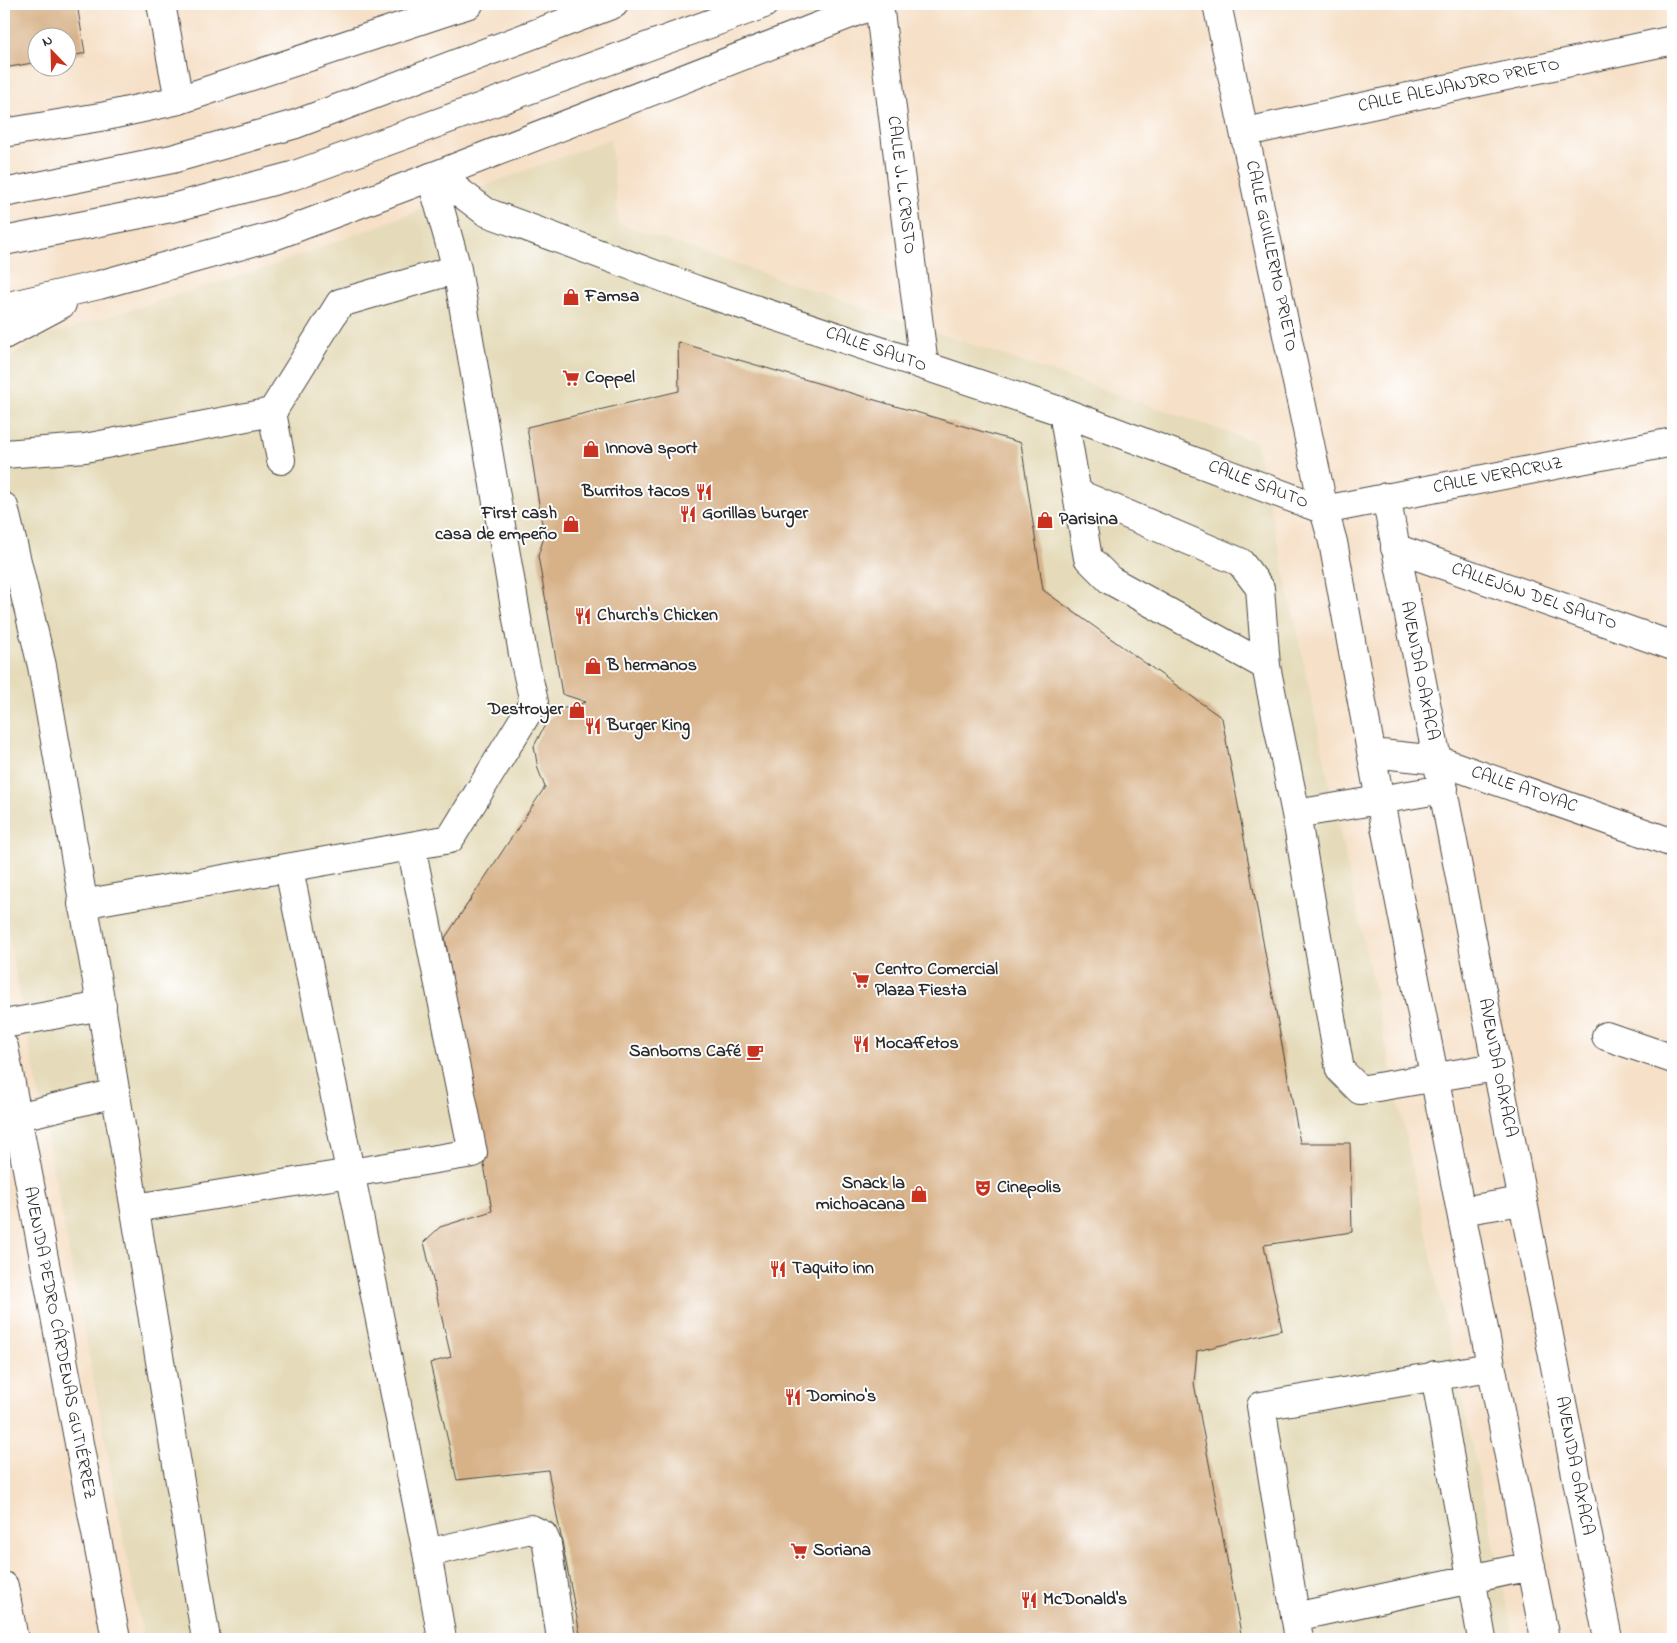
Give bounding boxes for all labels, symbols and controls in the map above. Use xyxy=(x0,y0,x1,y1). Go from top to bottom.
north arrow xyxy=(28,28,78,78)
text: N xyxy=(39,30,56,53)
street label: CALLE ALEJANDRO PRIETO xyxy=(1356,52,1562,120)
street label: CALLE J. L. CRISTO xyxy=(880,114,922,256)
street label: CALLE GUILLERMO PRIETO xyxy=(1238,158,1304,354)
place label: Famsa xyxy=(584,284,640,310)
shop icon: Famsa xyxy=(561,287,581,307)
street label: CALLE SAUTO xyxy=(822,320,930,380)
place label: Coppel xyxy=(585,365,635,391)
supermarket icon: Coppel xyxy=(561,368,581,388)
place label: Innova sport xyxy=(605,436,698,462)
shop icon: Innova sport xyxy=(581,439,601,459)
street label: CALLE VERACRUZ xyxy=(1431,451,1565,501)
street label: CALLE SAUTO xyxy=(1204,454,1312,516)
place label: Burritos tacos xyxy=(581,479,690,505)
restaurant icon: Burritos tacos xyxy=(694,482,714,502)
place label: First cash casa de empeño xyxy=(435,501,557,548)
place label: Gorillas burger xyxy=(702,501,808,528)
restaurant icon: Gorillas burger xyxy=(678,504,698,524)
place label: Parisina xyxy=(1059,507,1118,533)
shop icon: Parisina xyxy=(1035,510,1055,530)
shop icon: First cash casa de empeño xyxy=(561,514,581,534)
street label: CALLEJÓN DEL SAUTO xyxy=(1448,556,1620,638)
street label: AVENIDA OAXACA xyxy=(1393,599,1445,743)
place label: Church's Chicken xyxy=(597,603,718,629)
restaurant icon: Church's Chicken xyxy=(573,606,593,626)
place label: B hermanos xyxy=(606,653,697,679)
shop icon: B hermanos xyxy=(583,656,603,676)
place label: Destroyer xyxy=(487,697,563,724)
shop icon: Destroyer xyxy=(567,700,587,720)
place label: Burger King xyxy=(606,713,690,740)
restaurant icon: Burger King xyxy=(583,716,603,736)
street label: CALLE ATOYAC xyxy=(1467,760,1581,820)
place label: Centro Comercial Plaza Fiesta xyxy=(875,957,998,1004)
supermarket icon: Centro Comercial Plaza Fiesta xyxy=(851,970,871,990)
street label: AVENIDA OAXACA xyxy=(1471,996,1523,1140)
place label: Mocaffetos xyxy=(875,1031,959,1057)
restaurant icon: Mocaffetos xyxy=(851,1034,871,1054)
place label: Sanborns Café xyxy=(629,1039,742,1065)
cafe icon: Sanborns Café xyxy=(745,1042,765,1062)
place label: Snack la michoacana xyxy=(816,1171,905,1218)
place label: Cinepolis xyxy=(997,1175,1061,1201)
theatre icon: Cinepolis xyxy=(973,1178,993,1198)
street label: AVENIDA PEDRO CÁRDENAS GUTIÉRREZ xyxy=(16,1184,102,1502)
shop icon: Snack la michoacana xyxy=(909,1184,929,1204)
place label: Taquito inn xyxy=(792,1256,874,1282)
restaurant icon: Taquito inn xyxy=(768,1259,788,1279)
place label: Domino's xyxy=(806,1384,876,1410)
restaurant icon: Domino's xyxy=(783,1387,803,1407)
street label: AVENIDA OAXACA xyxy=(1548,1394,1600,1538)
place label: Soriana xyxy=(813,1538,871,1564)
supermarket icon: Soriana xyxy=(789,1541,809,1561)
place label: McDonald's xyxy=(1043,1587,1127,1613)
restaurant icon: McDonald's xyxy=(1019,1590,1039,1610)

